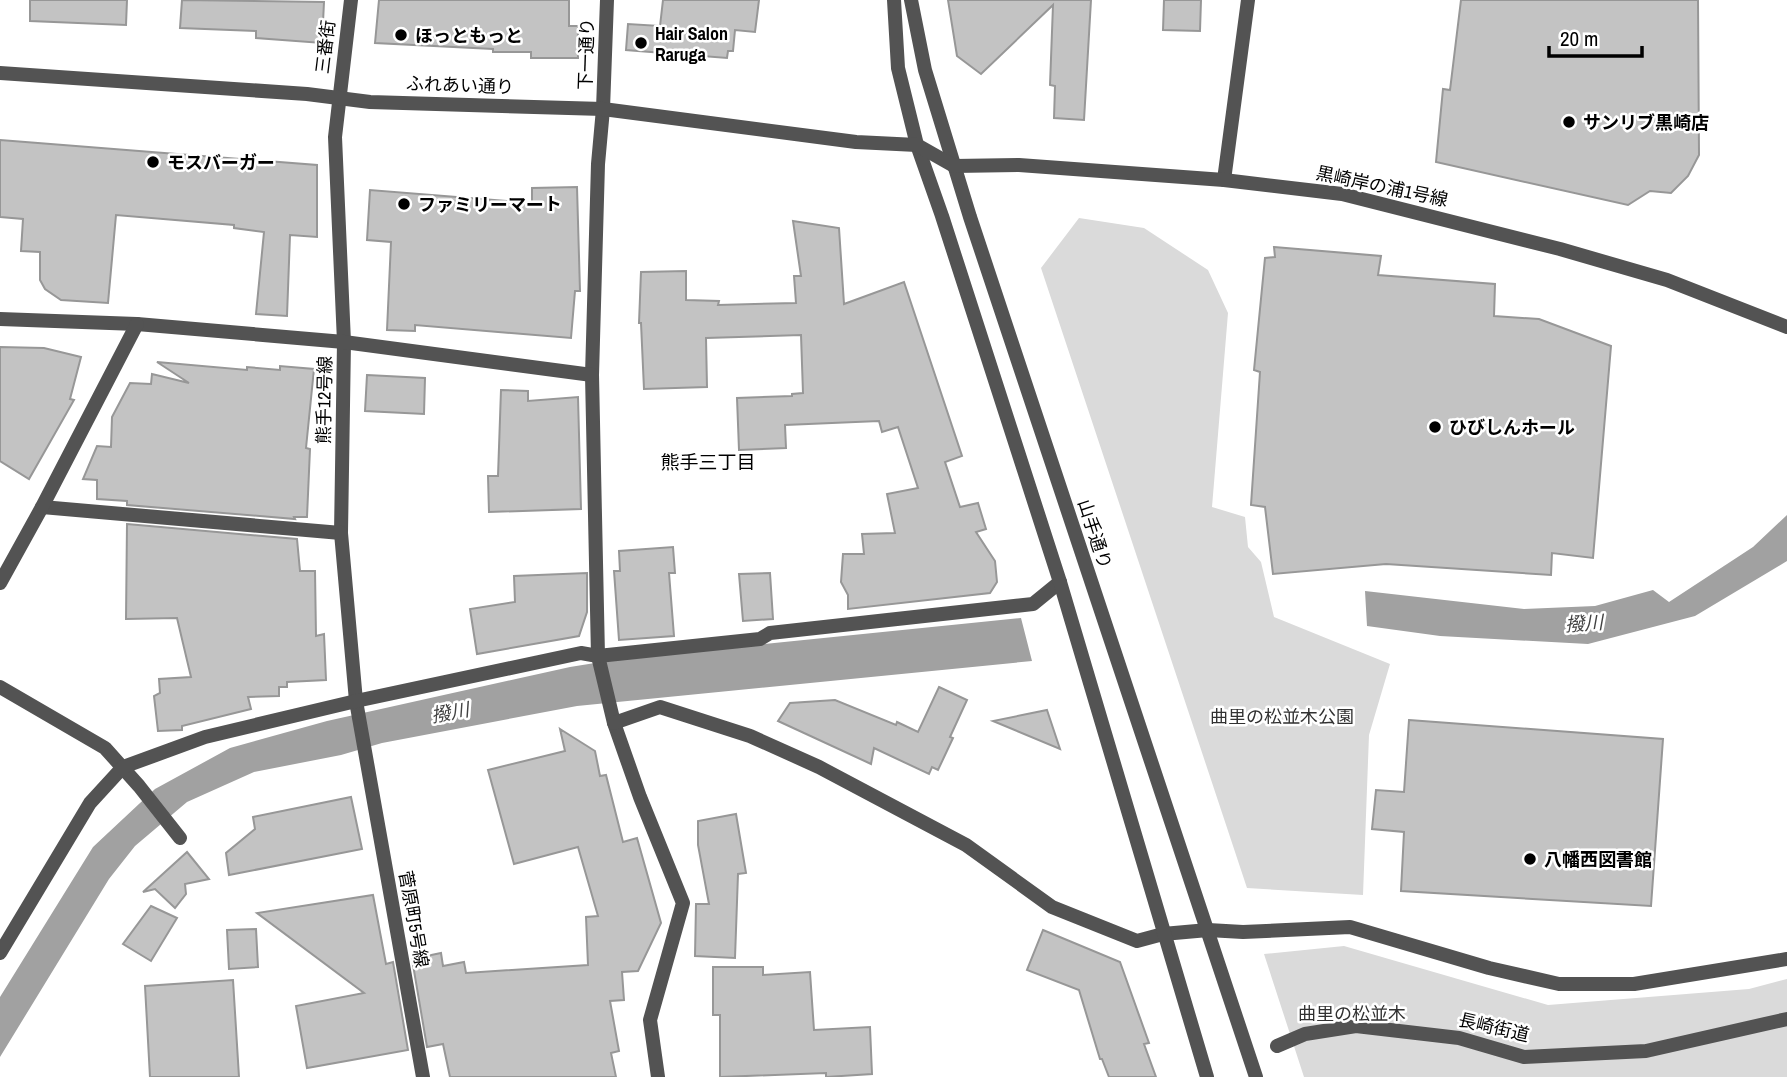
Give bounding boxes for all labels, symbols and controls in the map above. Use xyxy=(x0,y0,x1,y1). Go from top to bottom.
scale bar xyxy=(1549,14,1642,58)
street label: 下一通り xyxy=(572,18,600,90)
street label: 三番街 xyxy=(309,19,341,75)
place label: Hair Salon Raruga xyxy=(655,21,728,67)
place label: ほっともっと xyxy=(415,23,523,48)
text: 20 m xyxy=(1560,24,1598,53)
marker: ほっともっと xyxy=(393,27,409,43)
marker: Hair Salon Raruga xyxy=(633,35,649,51)
street label: ふれあい通り xyxy=(406,71,514,99)
place label: サンリブ黒崎店 xyxy=(1583,110,1709,135)
marker: サンリブ黒崎店 xyxy=(1561,114,1577,130)
place label: モスバーガー xyxy=(167,150,275,175)
marker: モスバーガー xyxy=(145,154,161,170)
street label: 黒崎岸の浦1号線 xyxy=(1314,160,1450,212)
place label: ファミリーマート xyxy=(418,192,562,217)
marker: ファミリーマート xyxy=(396,196,412,212)
street label: 熊手12号線 xyxy=(311,356,337,444)
place label: ひびしんホール xyxy=(1449,415,1575,440)
marker: ひびしんホール xyxy=(1427,419,1443,435)
district label: 熊手三丁目 xyxy=(660,449,756,475)
street label: 山手通り xyxy=(1072,496,1118,572)
water label: 撥川 xyxy=(1564,609,1606,637)
water label: 撥川 xyxy=(429,696,473,728)
park label: 曲里の松並木公園 xyxy=(1210,704,1354,729)
place label: 八幡西図書館 xyxy=(1544,847,1652,872)
marker: 八幡西図書館 xyxy=(1522,851,1538,867)
street label: 菅原町5号線 xyxy=(393,868,435,970)
park label: 曲里の松並木 xyxy=(1298,1001,1406,1026)
street label: 長崎街道 xyxy=(1456,1007,1532,1047)

